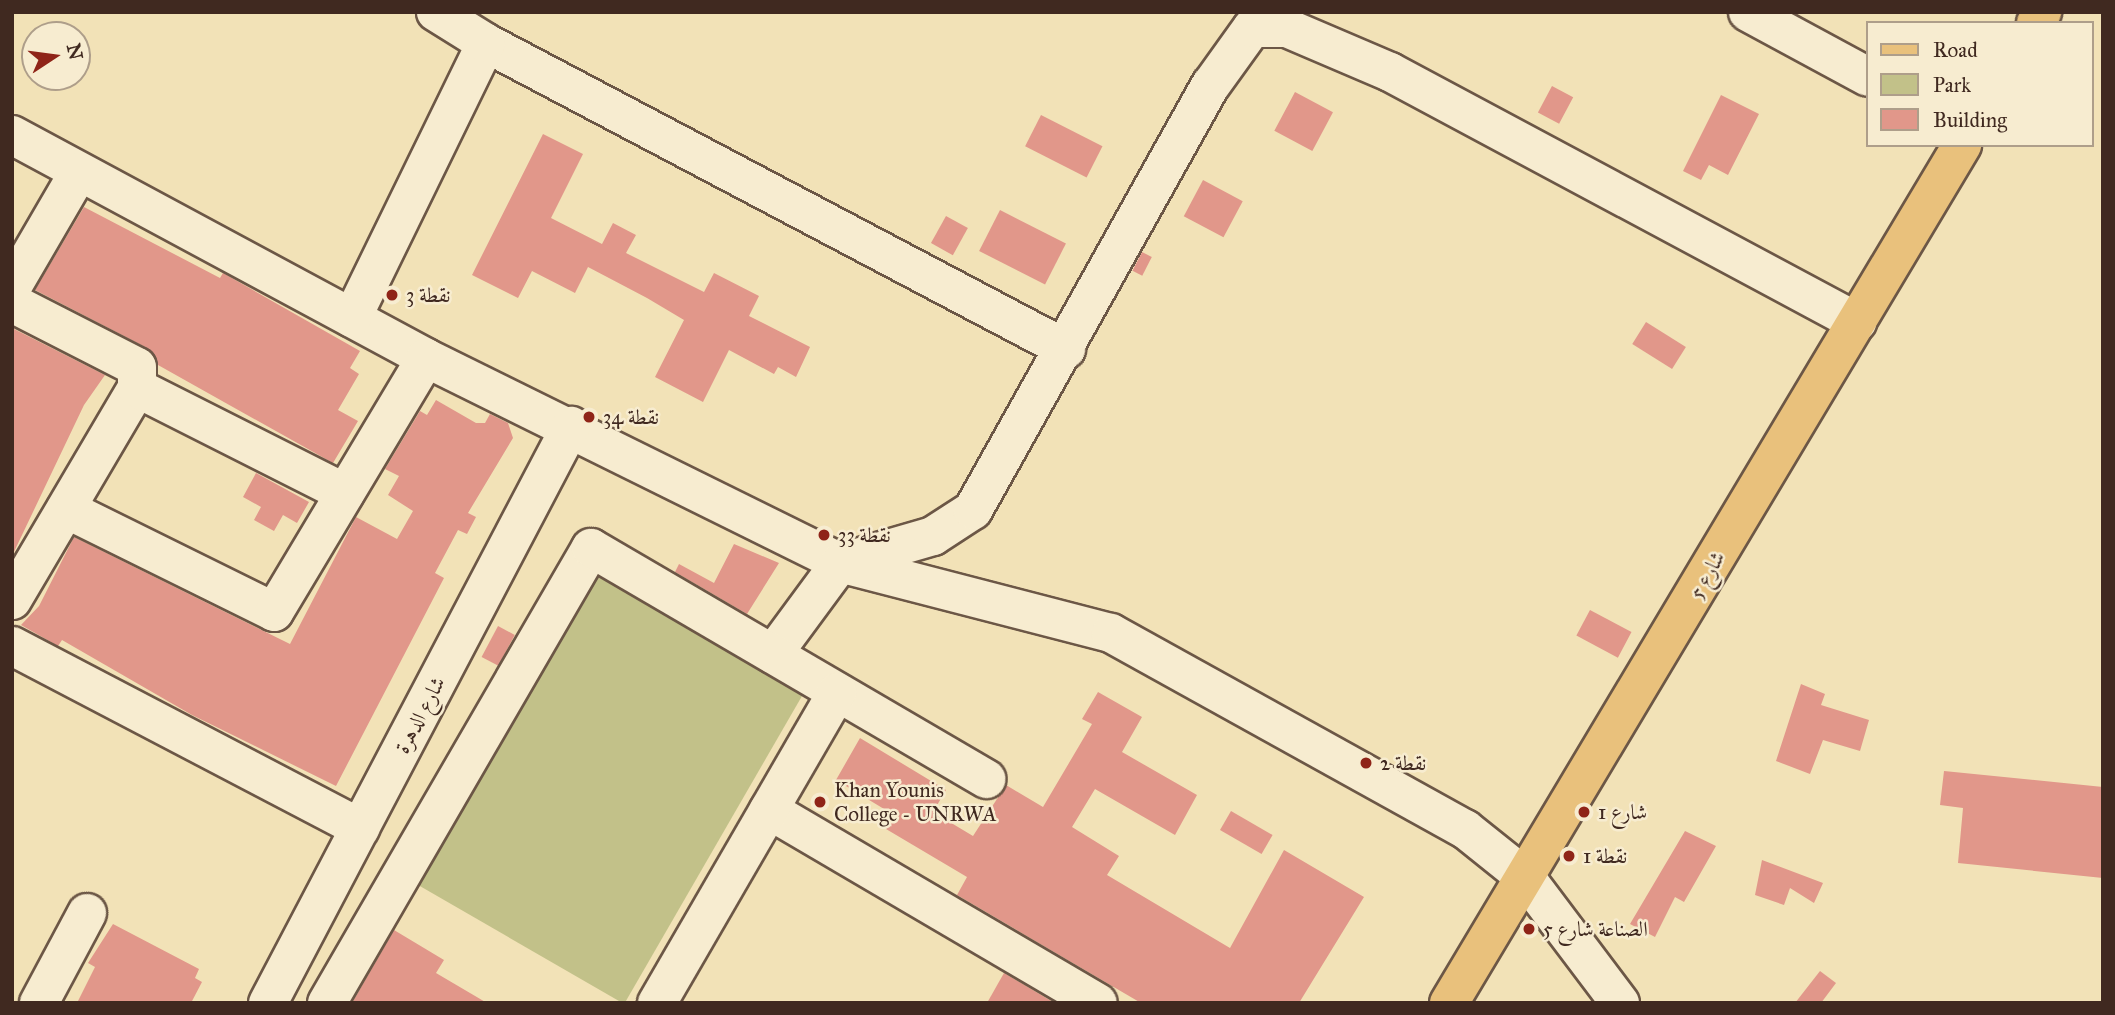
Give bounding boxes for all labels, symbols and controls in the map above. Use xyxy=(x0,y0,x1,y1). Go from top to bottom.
north arrow xyxy=(21,21,91,91)
legend xyxy=(1867,21,2094,147)
text: Road xyxy=(1933,37,1978,63)
text: N xyxy=(62,41,88,62)
text: Park xyxy=(1933,72,1971,98)
text: Building xyxy=(1933,107,2007,133)
place label: نقطة 3 xyxy=(406,282,450,308)
marker: نقطة 3 xyxy=(384,287,400,303)
place label: نقطة 34 xyxy=(603,404,659,430)
marker: نقطة 34 xyxy=(581,409,597,425)
place label: نقطة 33 xyxy=(838,522,891,548)
marker: نقطة 33 xyxy=(816,527,832,543)
street label: شارع 5 xyxy=(1684,547,1730,603)
street label: شارع الدهرة xyxy=(389,672,451,758)
place label: نقطة 2 xyxy=(1380,750,1426,776)
marker: نقطة 2 xyxy=(1358,755,1374,771)
place label: Khan Younis College - UNRWA xyxy=(834,777,997,827)
marker: Khan Younis College - UNRWA xyxy=(812,794,828,810)
place label: شارع 1 xyxy=(1598,799,1647,825)
marker: شارع 1 xyxy=(1576,804,1592,820)
place label: نقطة 1 xyxy=(1583,843,1627,869)
marker: نقطة 1 xyxy=(1561,848,1577,864)
place label: الصناعة شارع 5 xyxy=(1543,916,1648,942)
marker: الصناعة شارع 5 xyxy=(1521,921,1537,937)

